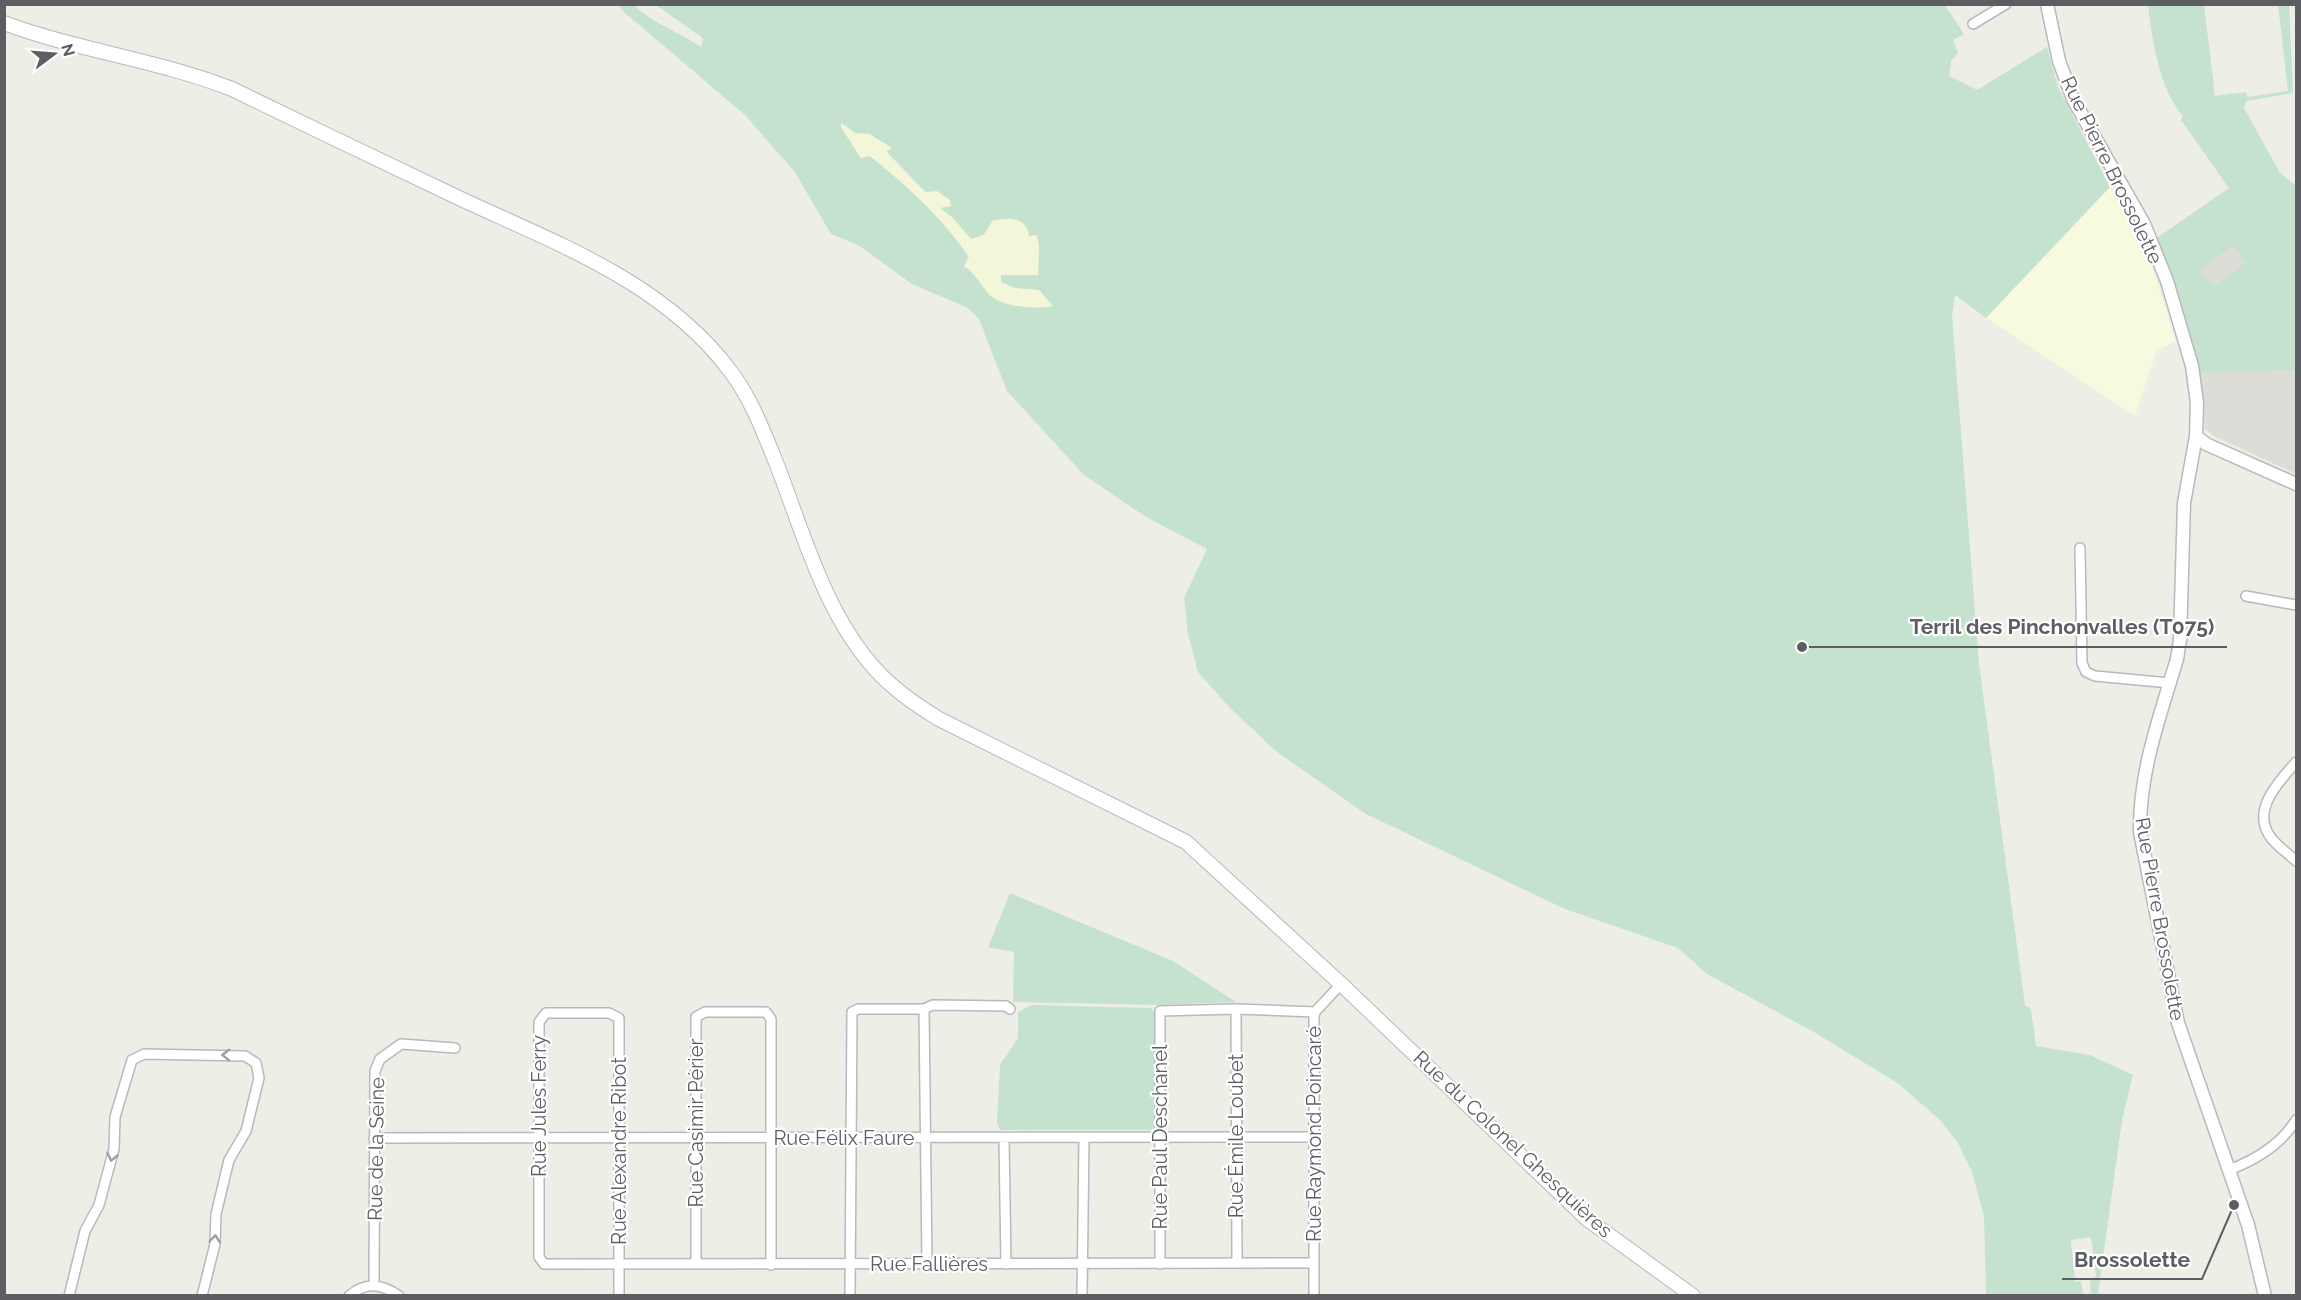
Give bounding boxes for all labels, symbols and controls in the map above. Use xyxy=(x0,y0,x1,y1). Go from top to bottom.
north arrow xyxy=(24,24,84,84)
text: N xyxy=(57,42,79,58)
street label: Rue Pierre Brossolette xyxy=(2056,72,2168,268)
callout: Terril des Pinchonvalles (T075) xyxy=(1898,608,2227,647)
text: Terril des Pinchonvalles (T075) xyxy=(1910,614,2214,639)
street label: Rue Pierre Brossolette xyxy=(2130,816,2190,1023)
street label: Rue Raymond Poincaré xyxy=(1302,1026,1326,1242)
street label: Rue Jules Ferry xyxy=(527,1035,551,1177)
street label: Rue Casimir Périer xyxy=(684,1039,708,1207)
street label: Rue Paul Deschanel xyxy=(1148,1044,1172,1229)
street label: Rue du Colonel Ghesquières xyxy=(1409,1045,1617,1243)
one-way arrow xyxy=(222,1049,231,1061)
street label: Rue Émile Loubet xyxy=(1224,1053,1248,1218)
street label: Rue Alexandre Ribot xyxy=(607,1057,631,1245)
street label: Rue de la Seine xyxy=(363,1077,389,1221)
street label: Rue Félix Faure xyxy=(773,1126,915,1150)
one-way arrow xyxy=(106,1151,119,1161)
one-way arrow xyxy=(208,1234,221,1243)
callout: Brossolette xyxy=(2062,1240,2202,1279)
text: Brossolette xyxy=(2074,1247,2190,1272)
street label: Rue Fallières xyxy=(870,1252,988,1276)

